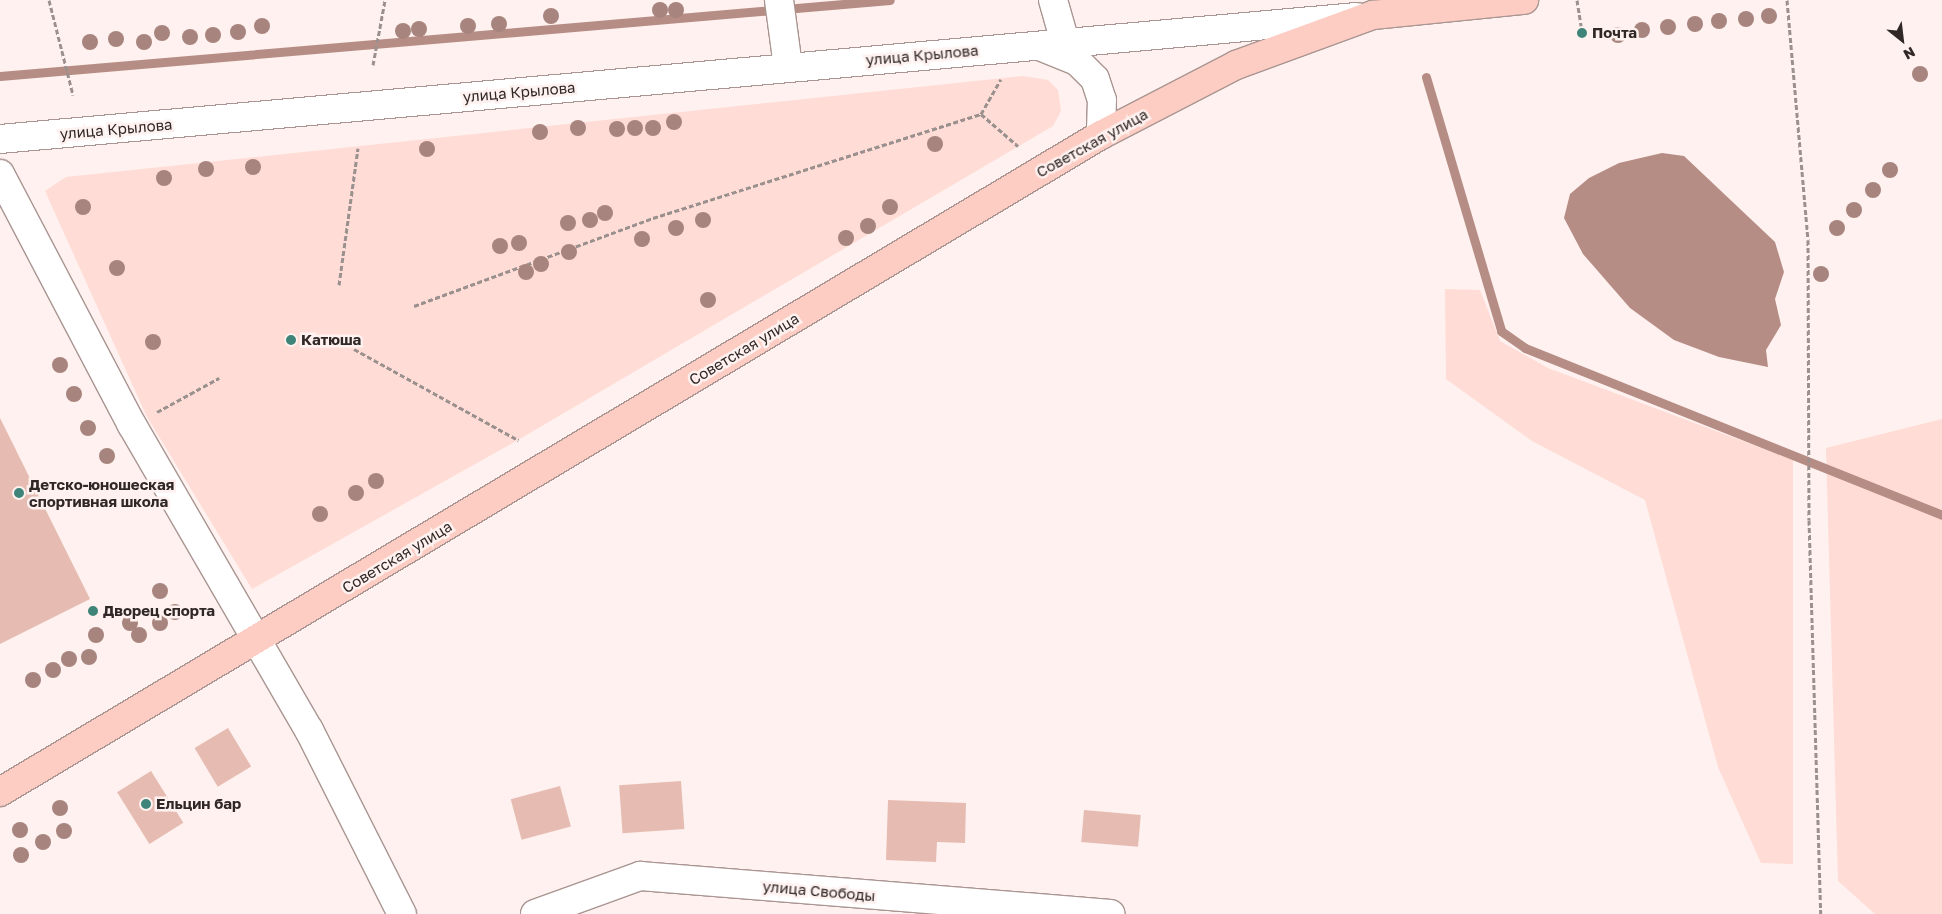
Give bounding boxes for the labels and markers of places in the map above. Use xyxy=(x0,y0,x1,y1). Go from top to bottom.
place label: Почта xyxy=(1592,24,1637,42)
marker: Почта xyxy=(1576,27,1588,39)
place label: Катюша xyxy=(301,331,361,349)
marker: Катюша xyxy=(285,334,297,346)
place label: Детско-юношеская спортивная школа xyxy=(29,475,174,510)
marker: Детско-юношеская спортивная школа xyxy=(13,487,25,499)
place label: Дворец спорта xyxy=(103,602,215,620)
marker: Дворец спорта xyxy=(87,605,99,617)
place label: Ельцин бар xyxy=(156,795,241,813)
marker: Ельцин бар xyxy=(140,798,152,810)

